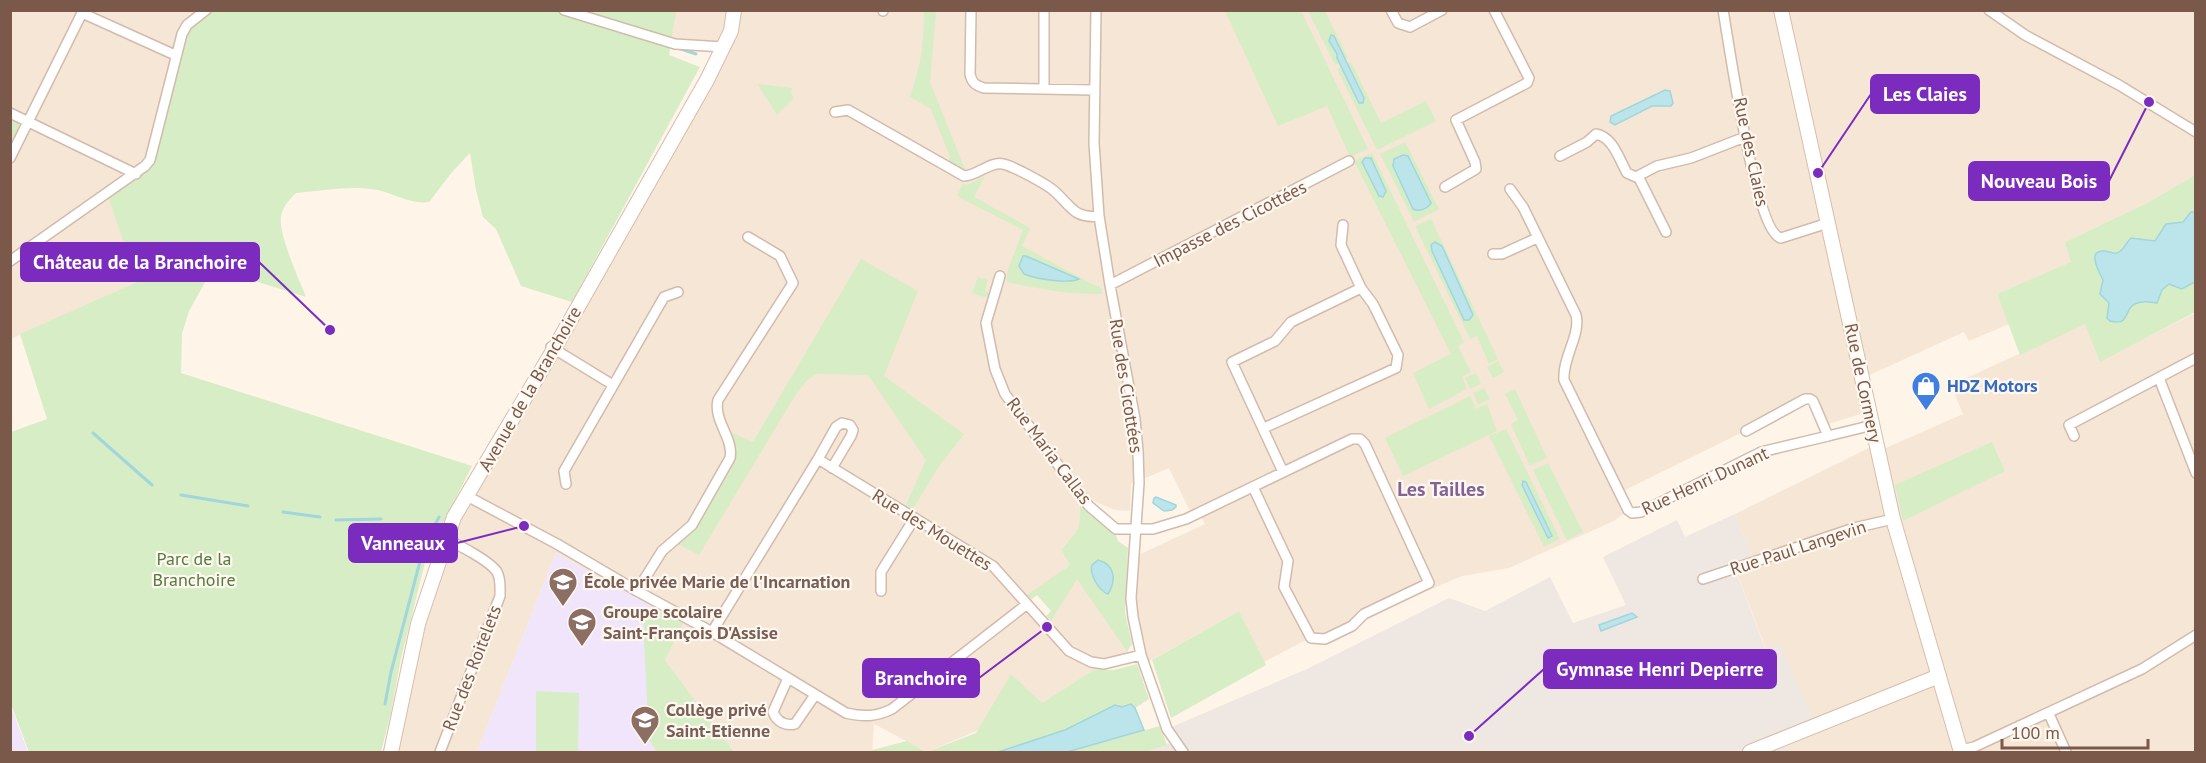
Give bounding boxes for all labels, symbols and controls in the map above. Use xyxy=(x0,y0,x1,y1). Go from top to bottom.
callout: Les Claies xyxy=(1871,75,1979,113)
text: Les Claies xyxy=(1883,81,1967,107)
street label: Rue des Claies xyxy=(1729,95,1774,209)
callout: Nouveau Bois xyxy=(1969,162,2109,200)
text: Nouveau Bois xyxy=(1981,168,2097,194)
street label: Impasse des Cicottées xyxy=(1149,175,1310,272)
callout: Château de la Branchoire xyxy=(21,243,259,281)
text: Château de la Branchoire xyxy=(33,249,247,275)
street label: Avenue de la Branchoire xyxy=(473,302,586,475)
street label: Rue des Cicottées xyxy=(1105,317,1148,455)
street label: Rue de Cormery xyxy=(1840,321,1887,445)
shop icon: HDZ Motors xyxy=(1910,370,1942,412)
place label: HDZ Motors xyxy=(1947,374,2038,397)
street label: Rue Maria Callas xyxy=(1002,393,1097,509)
street label: Rue Henri Dunant xyxy=(1638,441,1772,520)
district label: Les Tailles xyxy=(1397,476,1485,502)
street label: Rue des Mouettes xyxy=(868,484,996,576)
street label: Rue Paul Langevin xyxy=(1727,515,1869,580)
callout: Vanneaux xyxy=(349,524,457,562)
text: Vanneaux xyxy=(360,530,445,556)
park label: Parc de la Branchoire xyxy=(152,547,236,591)
school or university icon: École privée Marie de l'Incarnation xyxy=(547,566,579,608)
place label: École privée Marie de l'Incarnation xyxy=(584,570,850,593)
place label: Groupe scolaire Saint-François D'Assise xyxy=(603,600,778,644)
street label: Rue des Roitelets xyxy=(437,602,506,734)
school or university icon: Groupe scolaire Saint-François D'Assise xyxy=(566,606,598,648)
callout: Gymnase Henri Depierre xyxy=(1544,650,1776,688)
text: Gymnase Henri Depierre xyxy=(1556,656,1764,682)
callout: Branchoire xyxy=(863,659,979,697)
text: Branchoire xyxy=(875,665,967,691)
place label: Collège privé Saint-Etienne xyxy=(666,698,770,742)
school or university icon: Collège privé Saint-Etienne xyxy=(629,704,661,746)
scale bar xyxy=(2002,712,2148,750)
text: 100 m xyxy=(2011,721,2060,744)

